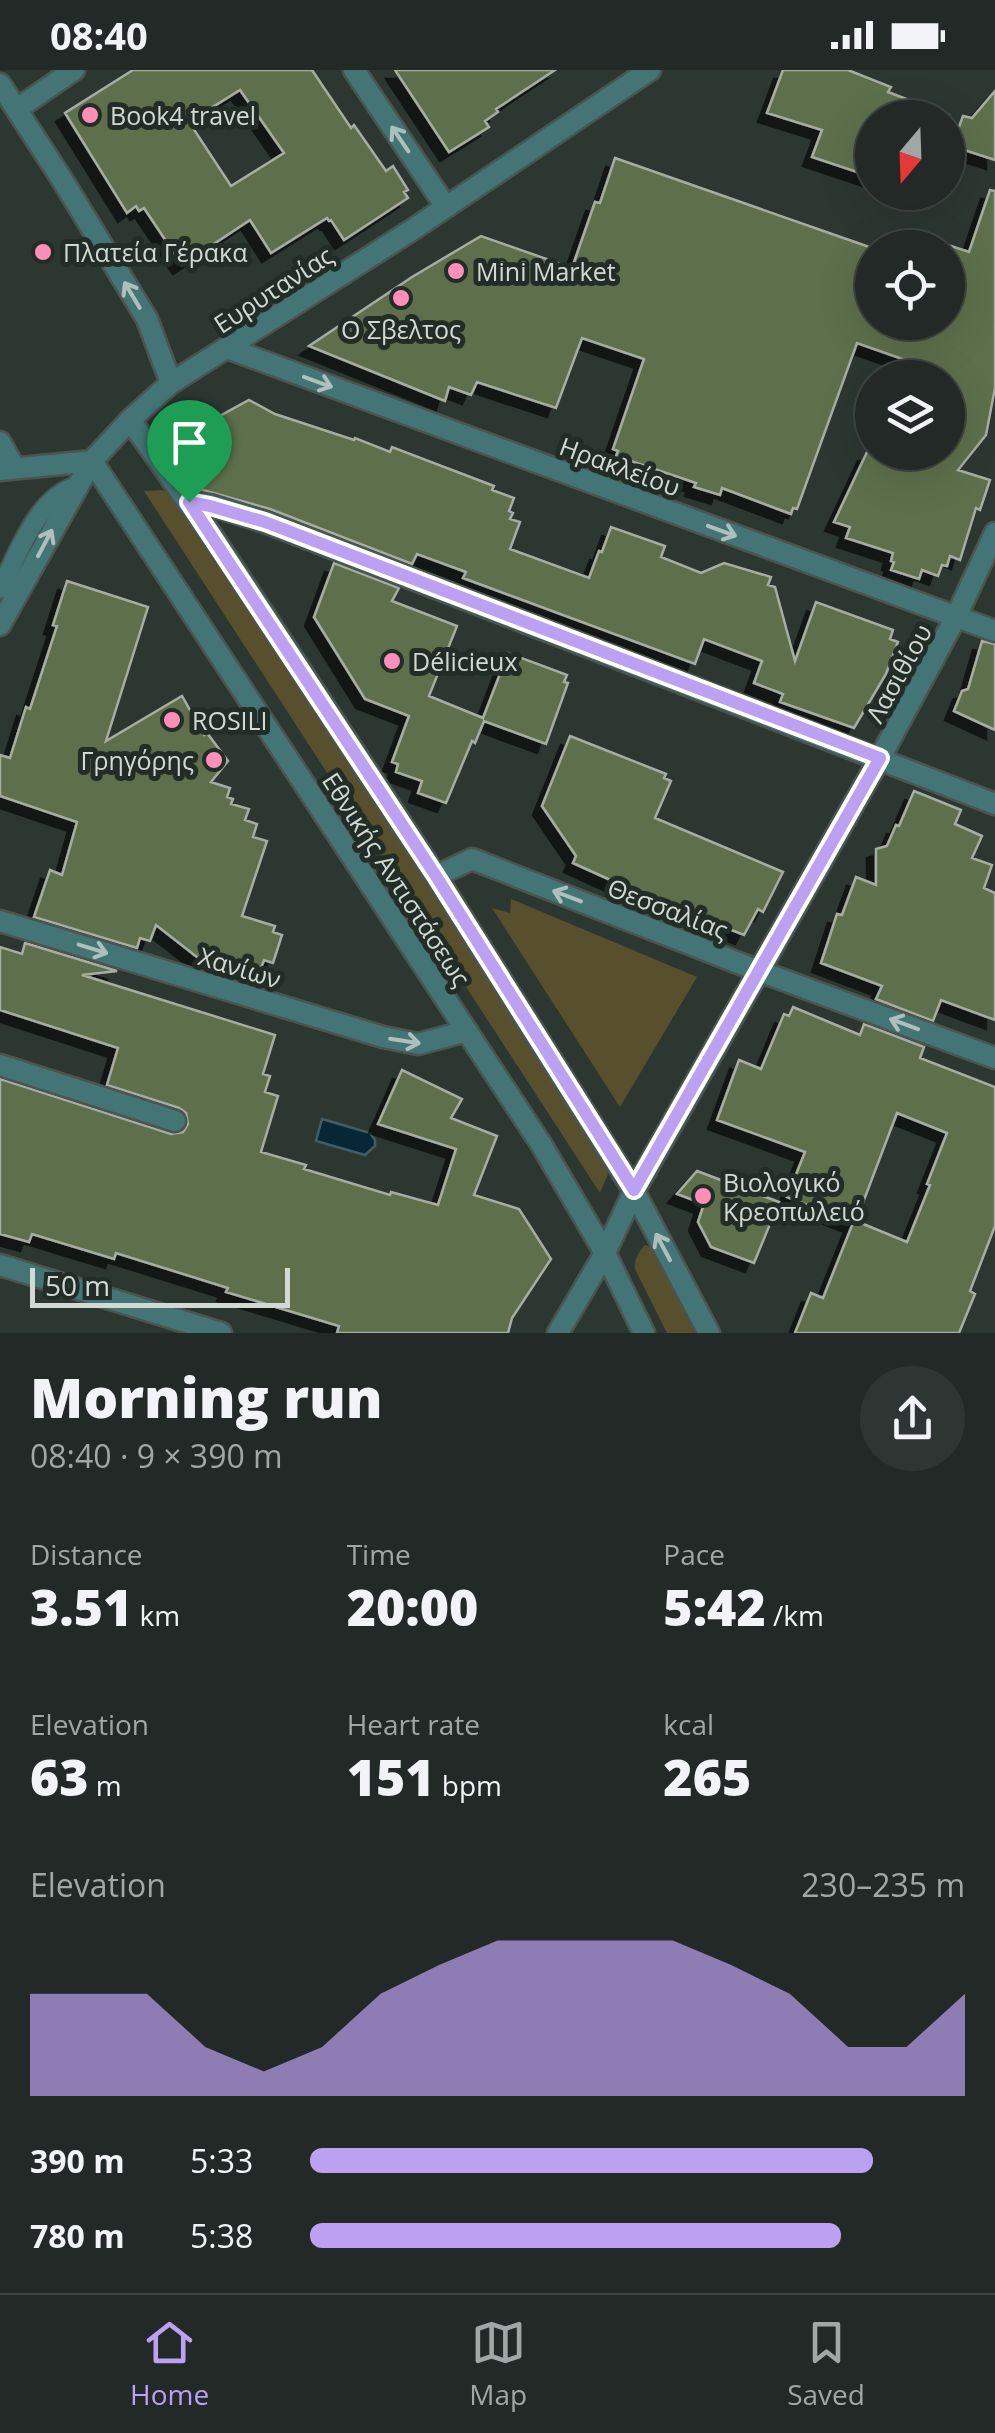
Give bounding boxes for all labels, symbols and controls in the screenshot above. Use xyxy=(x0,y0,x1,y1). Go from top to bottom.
text: 08:40 xyxy=(50,9,148,61)
place label: Book4 travel xyxy=(110,98,256,132)
north arrow xyxy=(855,100,965,210)
map controls xyxy=(855,100,965,470)
marker: Book4 travel xyxy=(79,104,101,126)
one-way arrow xyxy=(390,125,411,153)
button: locate xyxy=(855,230,965,340)
place label: Πλατεία Γέρακα xyxy=(63,235,248,269)
street label: Ευρυτανίας xyxy=(207,238,339,340)
marker: Πλατεία Γέρακα xyxy=(32,241,54,263)
place label: Mini Market xyxy=(476,254,616,288)
marker: Mini Market xyxy=(445,260,467,282)
one-way arrow xyxy=(122,281,142,309)
marker: Ο Σβελτος xyxy=(390,287,412,309)
place label: Ο Σβελτος xyxy=(341,312,461,346)
button: layers xyxy=(855,360,965,470)
one-way arrow xyxy=(302,374,333,392)
pin xyxy=(147,400,232,503)
icon: arrive xyxy=(162,415,217,470)
street label: Ηρακλείου xyxy=(555,428,685,504)
one-way arrow xyxy=(706,523,737,541)
one-way arrow xyxy=(35,528,55,558)
street label: Λασιθίου xyxy=(857,618,939,728)
place label: Délicieux xyxy=(412,644,518,678)
marker: Délicieux xyxy=(381,650,403,672)
place label: ROSILI xyxy=(192,703,268,737)
marker: ROSILI xyxy=(161,709,183,731)
place label: Γρηγόρης xyxy=(80,743,194,777)
marker: Γρηγόρης xyxy=(203,749,225,771)
street label: Εθνικής Αντιστάσεως xyxy=(315,766,479,992)
street label: Θεσσαλίας xyxy=(603,869,733,947)
one-way arrow xyxy=(552,885,583,903)
street label: Χανίων xyxy=(195,938,285,996)
one-way arrow xyxy=(77,941,109,959)
one-way arrow xyxy=(889,1014,920,1032)
one-way arrow xyxy=(388,1032,421,1050)
place label: Βιολογικό Κρεοπωλειό xyxy=(723,1165,865,1228)
marker: Βιολογικό Κρεοπωλειό xyxy=(692,1185,714,1207)
one-way arrow xyxy=(653,1232,673,1262)
scale bar xyxy=(30,1263,290,1308)
text: 50 m xyxy=(45,1266,110,1304)
text: Morning run xyxy=(30,1359,383,1434)
button: share xyxy=(860,1366,965,1471)
text: 08:40 · 9 × 390 m xyxy=(30,1434,283,1477)
text: Distance xyxy=(30,1535,143,1573)
text: Time xyxy=(347,1535,411,1573)
text: Pace xyxy=(663,1535,725,1573)
text: 3.51 xyxy=(30,1573,132,1641)
text: 20:00 xyxy=(347,1573,478,1641)
text: 5:42 xyxy=(663,1573,766,1641)
text: km xyxy=(132,1596,180,1634)
text: /km xyxy=(766,1596,824,1634)
text: Elevation xyxy=(30,1705,149,1743)
text: Heart rate xyxy=(347,1705,480,1743)
text: kcal xyxy=(663,1705,714,1743)
text: 63 xyxy=(30,1743,89,1811)
text: 151 xyxy=(347,1743,435,1811)
text: 265 xyxy=(663,1743,751,1811)
text: m xyxy=(89,1766,122,1804)
text: bpm xyxy=(435,1766,502,1804)
text: Elevation xyxy=(30,1863,166,1906)
text: 230–235 m xyxy=(801,1863,965,1906)
text: 390 m xyxy=(30,2139,125,2182)
text: 5:33 xyxy=(190,2139,253,2182)
text: 780 m xyxy=(30,2214,125,2257)
text: 5:38 xyxy=(190,2214,253,2257)
tab: Home xyxy=(130,2315,209,2413)
tab: Map xyxy=(469,2315,527,2413)
tab: Saved xyxy=(787,2315,865,2413)

